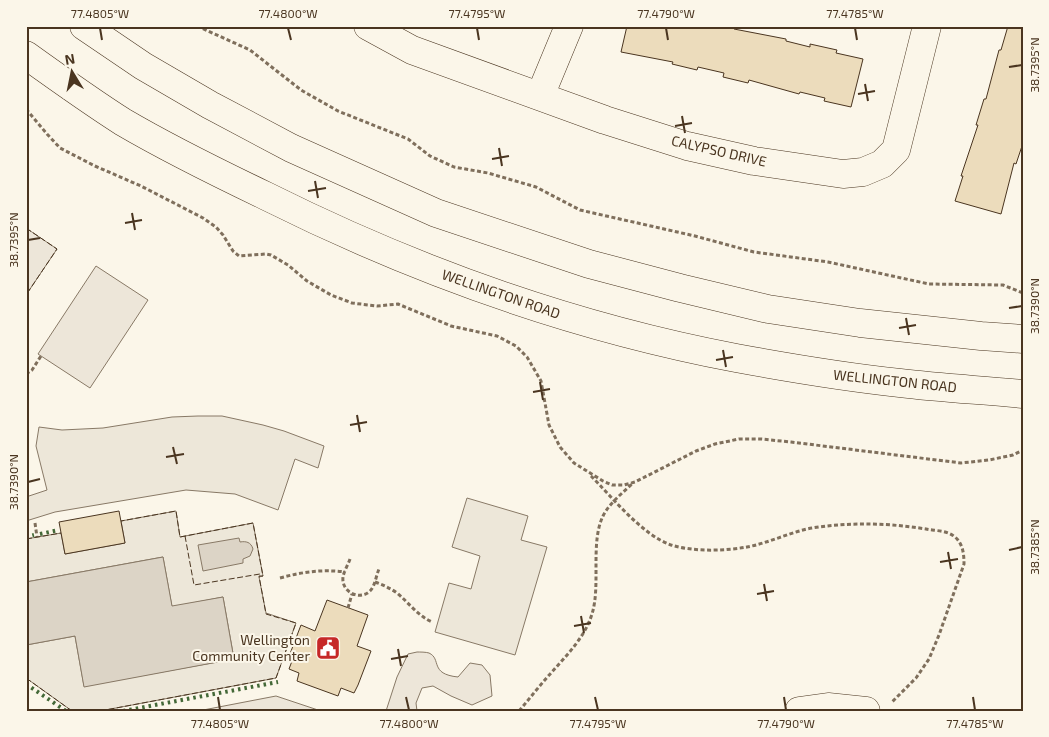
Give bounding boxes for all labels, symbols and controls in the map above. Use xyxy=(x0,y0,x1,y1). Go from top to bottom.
text: 77.4805°W xyxy=(71,6,129,20)
text: 77.4800°W xyxy=(258,6,318,20)
text: 77.4795°W xyxy=(449,6,505,20)
text: 77.4790°W xyxy=(637,6,695,20)
text: 77.4785°W xyxy=(826,6,884,20)
text: 38.7395°N xyxy=(1027,37,1041,93)
north arrow xyxy=(48,48,98,98)
text: N xyxy=(63,49,76,68)
street label: CALYPSO DRIVE xyxy=(670,131,768,170)
text: 38.7395°N xyxy=(6,212,20,268)
street label: WELLINGTON ROAD xyxy=(440,265,563,322)
text: 38.7390°N xyxy=(1027,278,1041,334)
street label: WELLINGTON ROAD xyxy=(832,366,958,395)
text: 38.7390°N xyxy=(6,454,20,510)
text: 38.7385°N xyxy=(1027,519,1041,575)
place label: Wellington Community Center xyxy=(192,631,310,664)
public building icon: Wellington Community Center xyxy=(315,635,341,661)
text: 77.4805°W xyxy=(191,716,249,730)
text: 77.4800°W xyxy=(379,716,439,730)
text: 77.4795°W xyxy=(570,716,626,730)
text: 77.4790°W xyxy=(757,716,815,730)
text: 77.4785°W xyxy=(946,716,1004,730)

